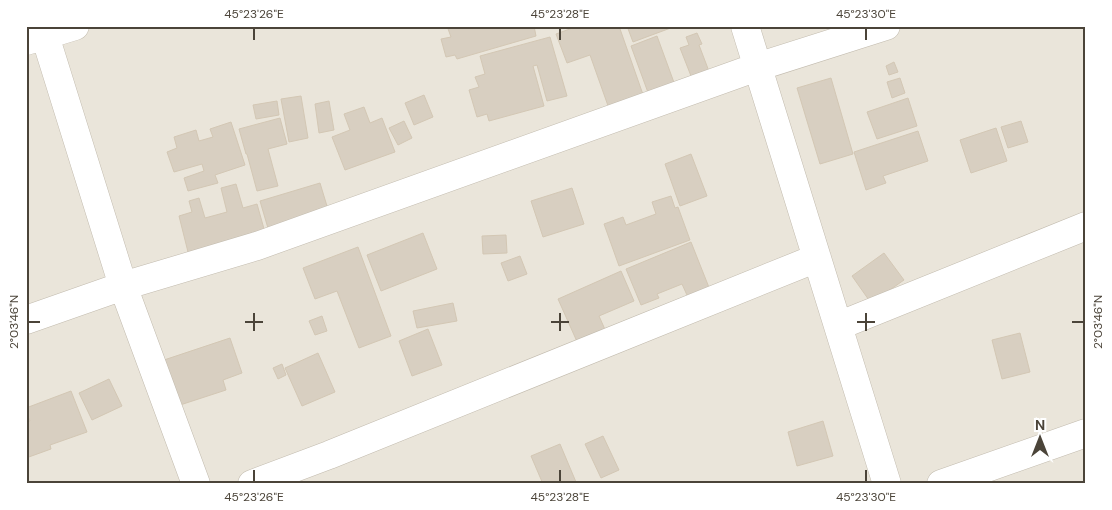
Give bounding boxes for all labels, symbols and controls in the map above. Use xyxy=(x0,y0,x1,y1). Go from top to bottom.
text: 45°23'26"E xyxy=(224,6,284,22)
text: 45°23'28"E xyxy=(531,6,590,22)
text: 45°23'30"E xyxy=(836,6,896,22)
text: 2°03'46"N xyxy=(6,295,22,349)
text: 2°03'46"N xyxy=(1090,295,1106,349)
north arrow xyxy=(1014,412,1064,462)
text: N xyxy=(1035,416,1045,434)
text: 45°23'26"E xyxy=(224,489,284,505)
text: 45°23'28"E xyxy=(531,489,590,505)
text: 45°23'30"E xyxy=(836,489,896,505)

